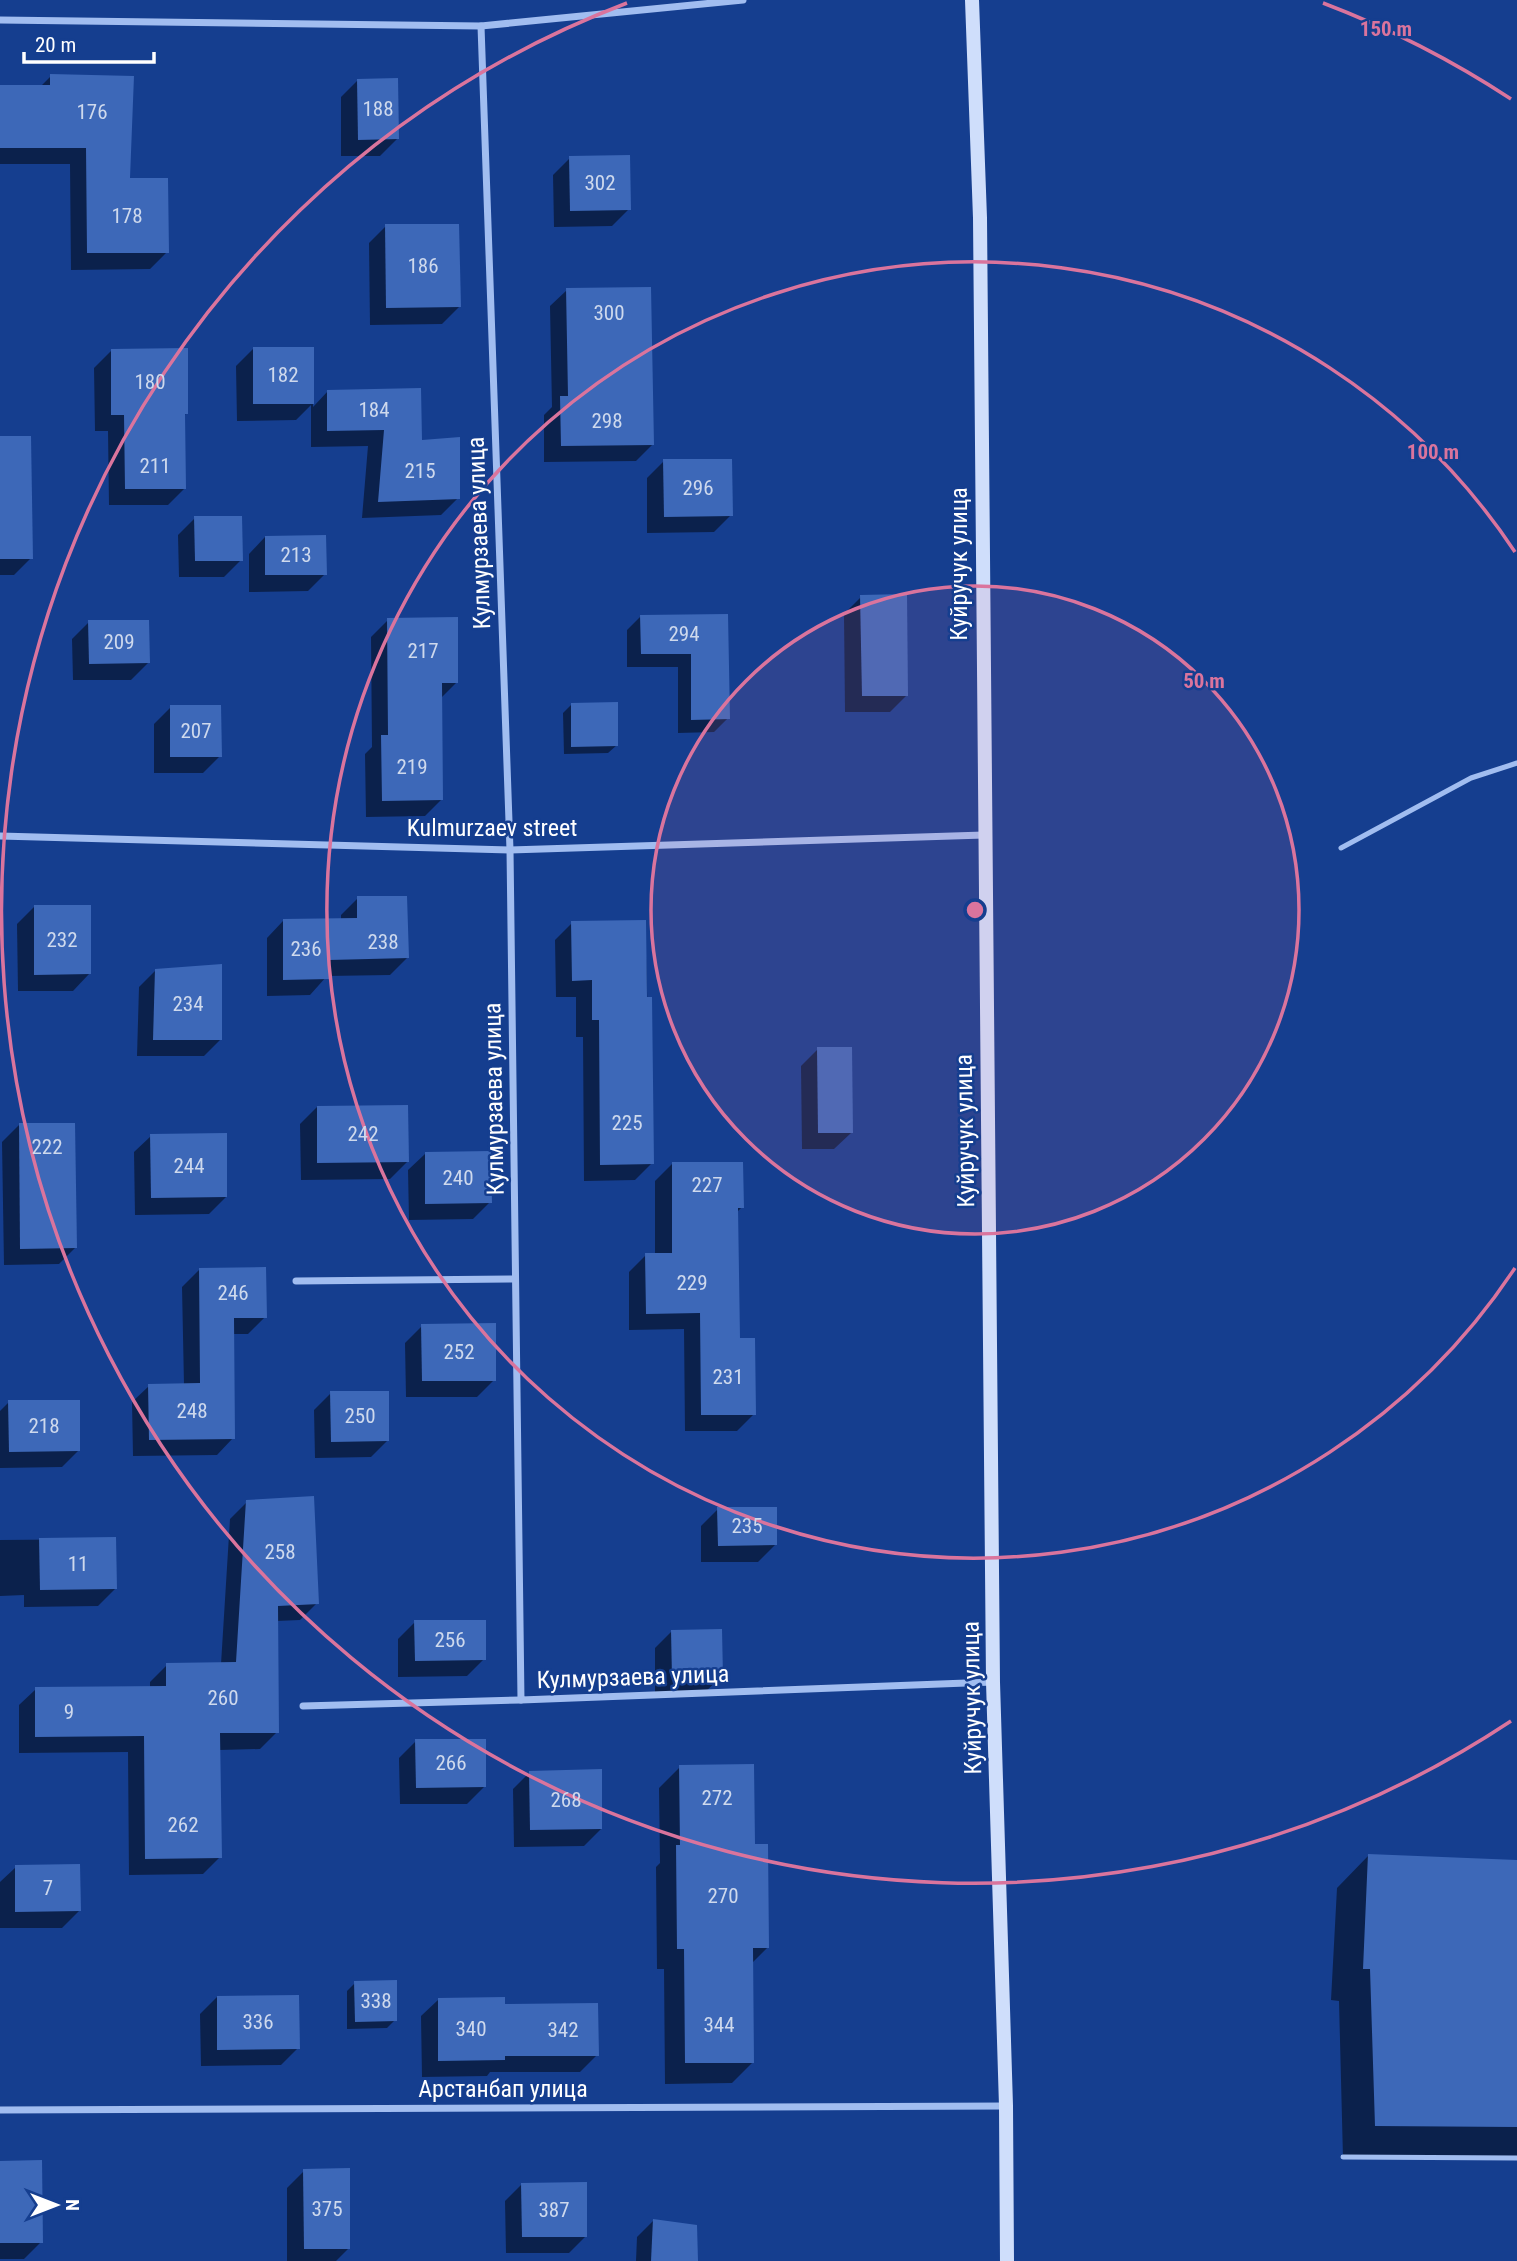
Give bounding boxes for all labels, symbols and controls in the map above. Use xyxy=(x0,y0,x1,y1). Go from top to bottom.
text: 150 m xyxy=(1360,17,1412,41)
scale bar xyxy=(24,21,154,65)
text: 20 m xyxy=(35,33,76,57)
house number: 188 xyxy=(362,97,394,121)
house number: 176 xyxy=(76,100,108,124)
house number: 302 xyxy=(584,171,616,195)
house number: 178 xyxy=(111,204,143,228)
house number: 186 xyxy=(407,254,439,278)
house number: 300 xyxy=(593,301,625,325)
house number: 182 xyxy=(267,363,299,387)
house number: 180 xyxy=(134,370,166,394)
house number: 184 xyxy=(358,398,390,422)
house number: 298 xyxy=(591,409,623,433)
street label: Кулмурзаева улица xyxy=(462,436,496,630)
text: 100 m xyxy=(1407,440,1459,464)
house number: 211 xyxy=(139,454,171,478)
house number: 215 xyxy=(404,459,436,483)
house number: 296 xyxy=(682,476,714,500)
street label: Куйручук улица xyxy=(945,487,973,641)
house number: 213 xyxy=(280,543,312,567)
house number: 294 xyxy=(668,622,700,646)
house number: 209 xyxy=(103,630,135,654)
house number: 217 xyxy=(407,639,439,663)
text: 50 m xyxy=(1183,669,1225,693)
house number: 207 xyxy=(180,719,212,743)
house number: 219 xyxy=(396,755,428,779)
street label: Kulmurzaev street xyxy=(407,814,577,842)
centre of rings xyxy=(963,898,987,922)
house number: 232 xyxy=(46,928,78,952)
house number: 238 xyxy=(367,930,399,954)
house number: 236 xyxy=(290,937,322,961)
house number: 234 xyxy=(172,992,204,1016)
street label: Кулмурзаева улица xyxy=(478,1002,510,1196)
street label: Куйручук улица xyxy=(950,1054,980,1208)
house number: 225 xyxy=(611,1111,643,1135)
house number: 242 xyxy=(347,1122,379,1146)
house number: 222 xyxy=(31,1135,63,1159)
house number: 244 xyxy=(173,1154,205,1178)
house number: 240 xyxy=(442,1166,474,1190)
house number: 227 xyxy=(691,1173,723,1197)
house number: 229 xyxy=(676,1271,708,1295)
house number: 246 xyxy=(217,1281,249,1305)
house number: 252 xyxy=(443,1340,475,1364)
house number: 231 xyxy=(712,1365,744,1389)
house number: 248 xyxy=(176,1399,208,1423)
house number: 250 xyxy=(344,1404,376,1428)
house number: 218 xyxy=(28,1414,60,1438)
house number: 235 xyxy=(731,1514,763,1538)
house number: 258 xyxy=(264,1540,296,1564)
house number: 11 xyxy=(68,1552,88,1576)
street label: Куйручук улица xyxy=(957,1621,987,1775)
house number: 256 xyxy=(434,1628,466,1652)
street label: Кулмурзаева улица xyxy=(536,1660,730,1694)
house number: 260 xyxy=(207,1686,239,1710)
house number: 9 xyxy=(64,1700,74,1724)
house number: 266 xyxy=(435,1751,467,1775)
house number: 272 xyxy=(701,1786,733,1810)
house number: 268 xyxy=(550,1788,582,1812)
house number: 262 xyxy=(167,1813,199,1837)
house number: 7 xyxy=(43,1876,53,1900)
house number: 270 xyxy=(707,1884,739,1908)
house number: 338 xyxy=(360,1989,392,2013)
house number: 336 xyxy=(242,2010,274,2034)
house number: 344 xyxy=(703,2013,735,2037)
house number: 340 xyxy=(455,2017,487,2041)
house number: 342 xyxy=(547,2018,579,2042)
street label: Арстанбап улица xyxy=(418,2075,588,2103)
north arrow xyxy=(21,2170,91,2240)
house number: 375 xyxy=(311,2197,343,2221)
house number: 387 xyxy=(538,2198,570,2222)
text: N xyxy=(61,2199,84,2211)

